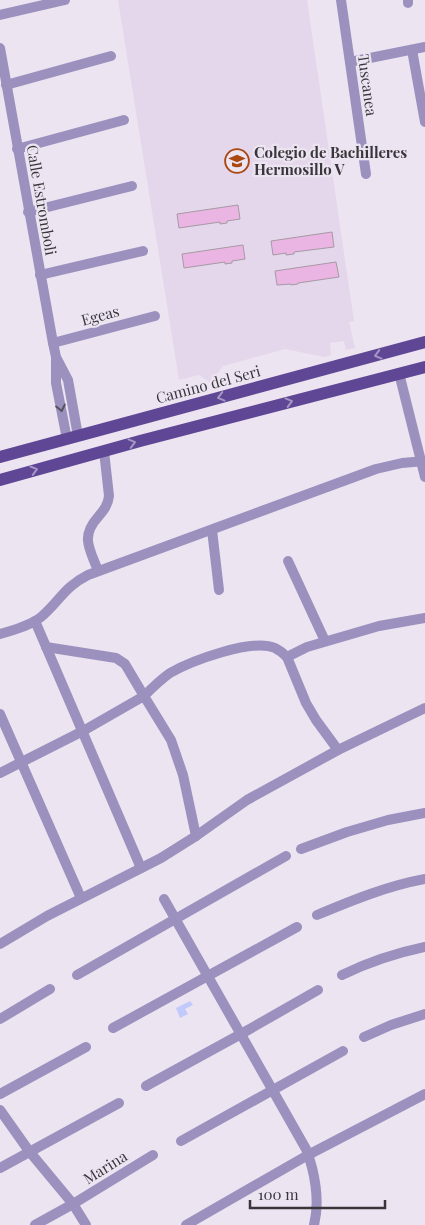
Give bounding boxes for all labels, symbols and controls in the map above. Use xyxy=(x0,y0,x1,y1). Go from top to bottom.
street label: Tuscanea xyxy=(354,53,382,118)
place label: Colegio de Bachilleres Hermosillo V xyxy=(254,142,407,179)
street label: Calle Estromboli xyxy=(22,143,62,257)
school or university icon: Colegio de Bachilleres Hermosillo V xyxy=(224,148,250,174)
street label: Egeas xyxy=(79,300,121,330)
one-way arrow xyxy=(374,349,382,359)
street label: Camino del Seri xyxy=(153,360,263,408)
one-way arrow xyxy=(217,391,226,402)
one-way arrow xyxy=(285,397,294,408)
one-way arrow xyxy=(55,404,66,412)
one-way arrow xyxy=(128,439,136,449)
one-way arrow xyxy=(30,466,38,476)
street label: Marina xyxy=(79,1146,131,1188)
scale bar xyxy=(250,1178,385,1210)
text: 100 m xyxy=(258,1184,299,1204)

